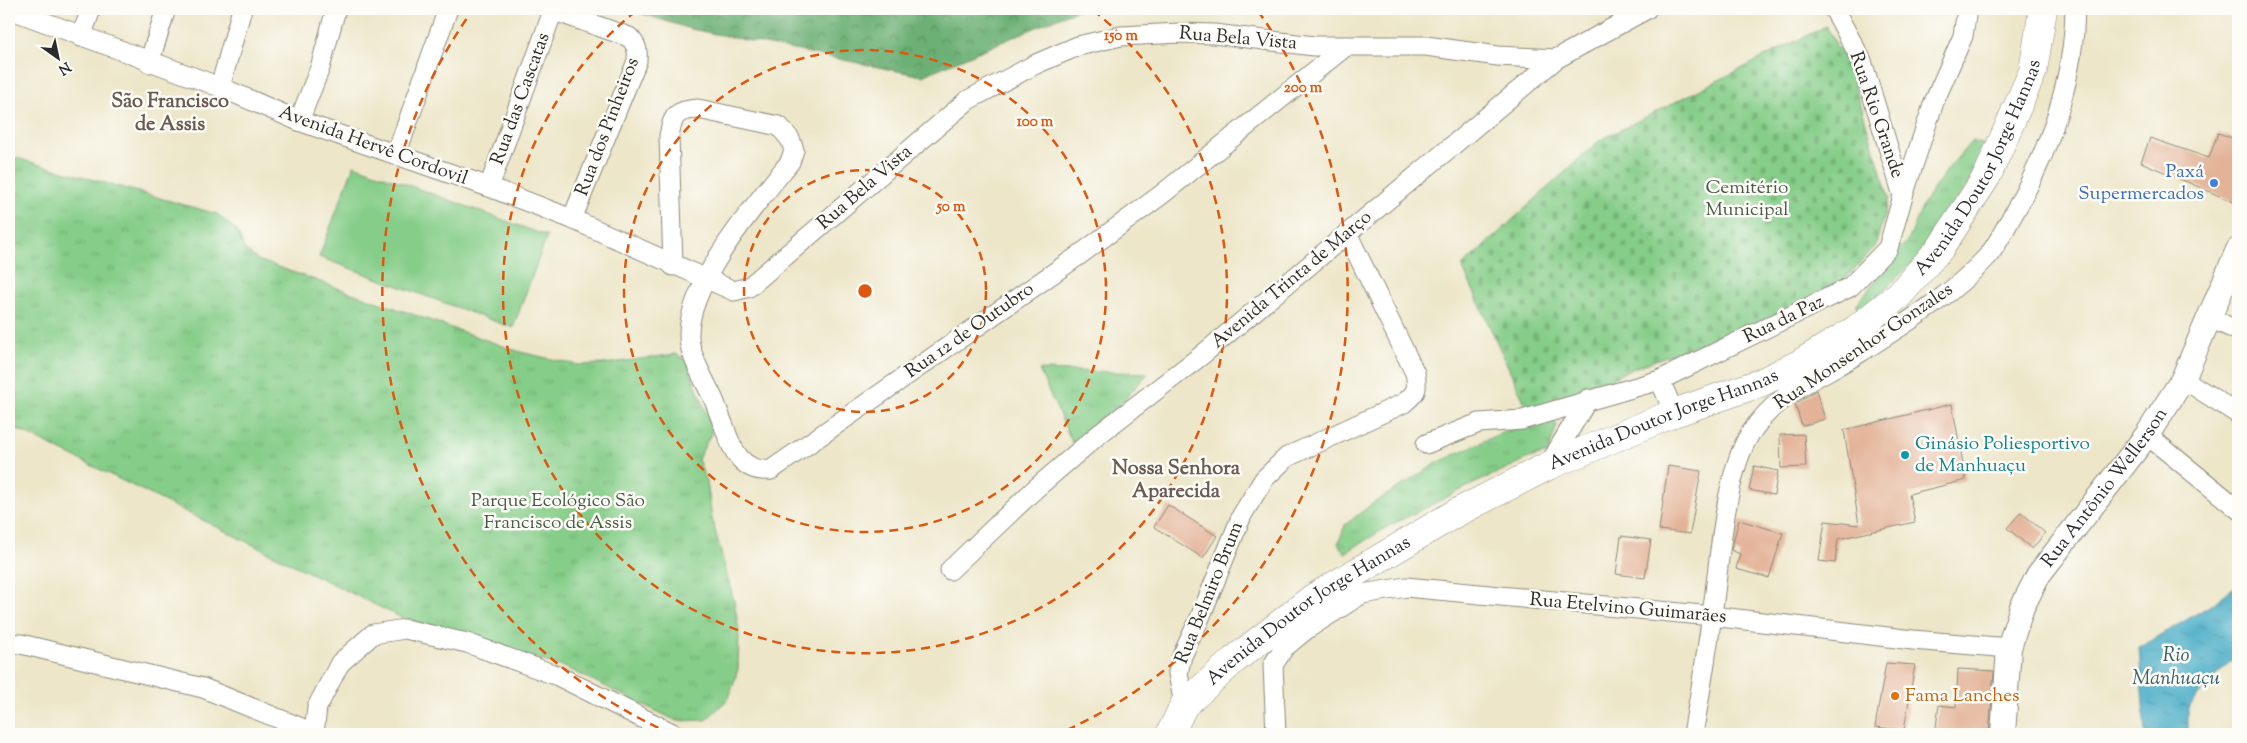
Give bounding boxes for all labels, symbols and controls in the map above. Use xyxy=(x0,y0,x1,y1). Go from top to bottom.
street label: Rua Bela Vista xyxy=(1178,20,1298,58)
text: 150 m xyxy=(1104,26,1138,47)
street label: Rua das Cascatas xyxy=(485,29,557,169)
north arrow xyxy=(32,32,82,82)
street label: Rua Rio Grande xyxy=(1842,48,1910,182)
street label: Rua dos Pinheiros xyxy=(569,54,647,200)
text: N xyxy=(54,56,74,79)
street label: Avenida Doutor Jorge Hannas xyxy=(1908,58,2048,282)
text: 200 m xyxy=(1284,78,1323,99)
district label: São Francisco de Assis xyxy=(111,88,229,140)
street label: Avenida Hervê Cordovil xyxy=(275,99,471,193)
text: 100 m xyxy=(1017,112,1054,133)
street label: Rua Bela Vista xyxy=(812,139,919,237)
place label: Paxá Supermercados xyxy=(2078,159,2204,208)
park label: Cemitério Municipal xyxy=(1705,175,1789,224)
marker: Paxá Supermercados xyxy=(2208,177,2220,189)
text: 50 m xyxy=(936,197,966,218)
street label: Avenida Trinta de Março xyxy=(1206,204,1378,356)
street label: Rua 12 de Outubro xyxy=(900,276,1040,386)
street label: Rua Monsenhor Gonzales xyxy=(1769,277,1959,417)
centre of rings xyxy=(856,282,874,300)
street label: Rua da Paz xyxy=(1739,289,1829,351)
street label: Avenida Doutor Jorge Hannas xyxy=(1545,362,1783,478)
street label: Rua Antônio Wellerson xyxy=(2035,402,2175,573)
place label: Ginásio Poliesportivo de Manhuaçu xyxy=(1915,431,2090,480)
marker: Ginásio Poliesportivo de Manhuaçu xyxy=(1899,449,1911,461)
district label: Nossa Senhora Aparecida xyxy=(1112,455,1241,507)
park label: Parque Ecológico São Francisco de Assis xyxy=(471,488,645,537)
street label: Rua Belmiro Brum xyxy=(1169,518,1251,668)
street label: Avenida Doutor Jorge Hannas xyxy=(1200,529,1416,692)
street label: Rua Etelvino Guimarães xyxy=(1528,587,1728,631)
water label: Rio Manhuaçu xyxy=(2132,642,2221,694)
place label: Fama Lanches xyxy=(1905,683,2020,710)
marker: Fama Lanches xyxy=(1889,690,1901,702)

